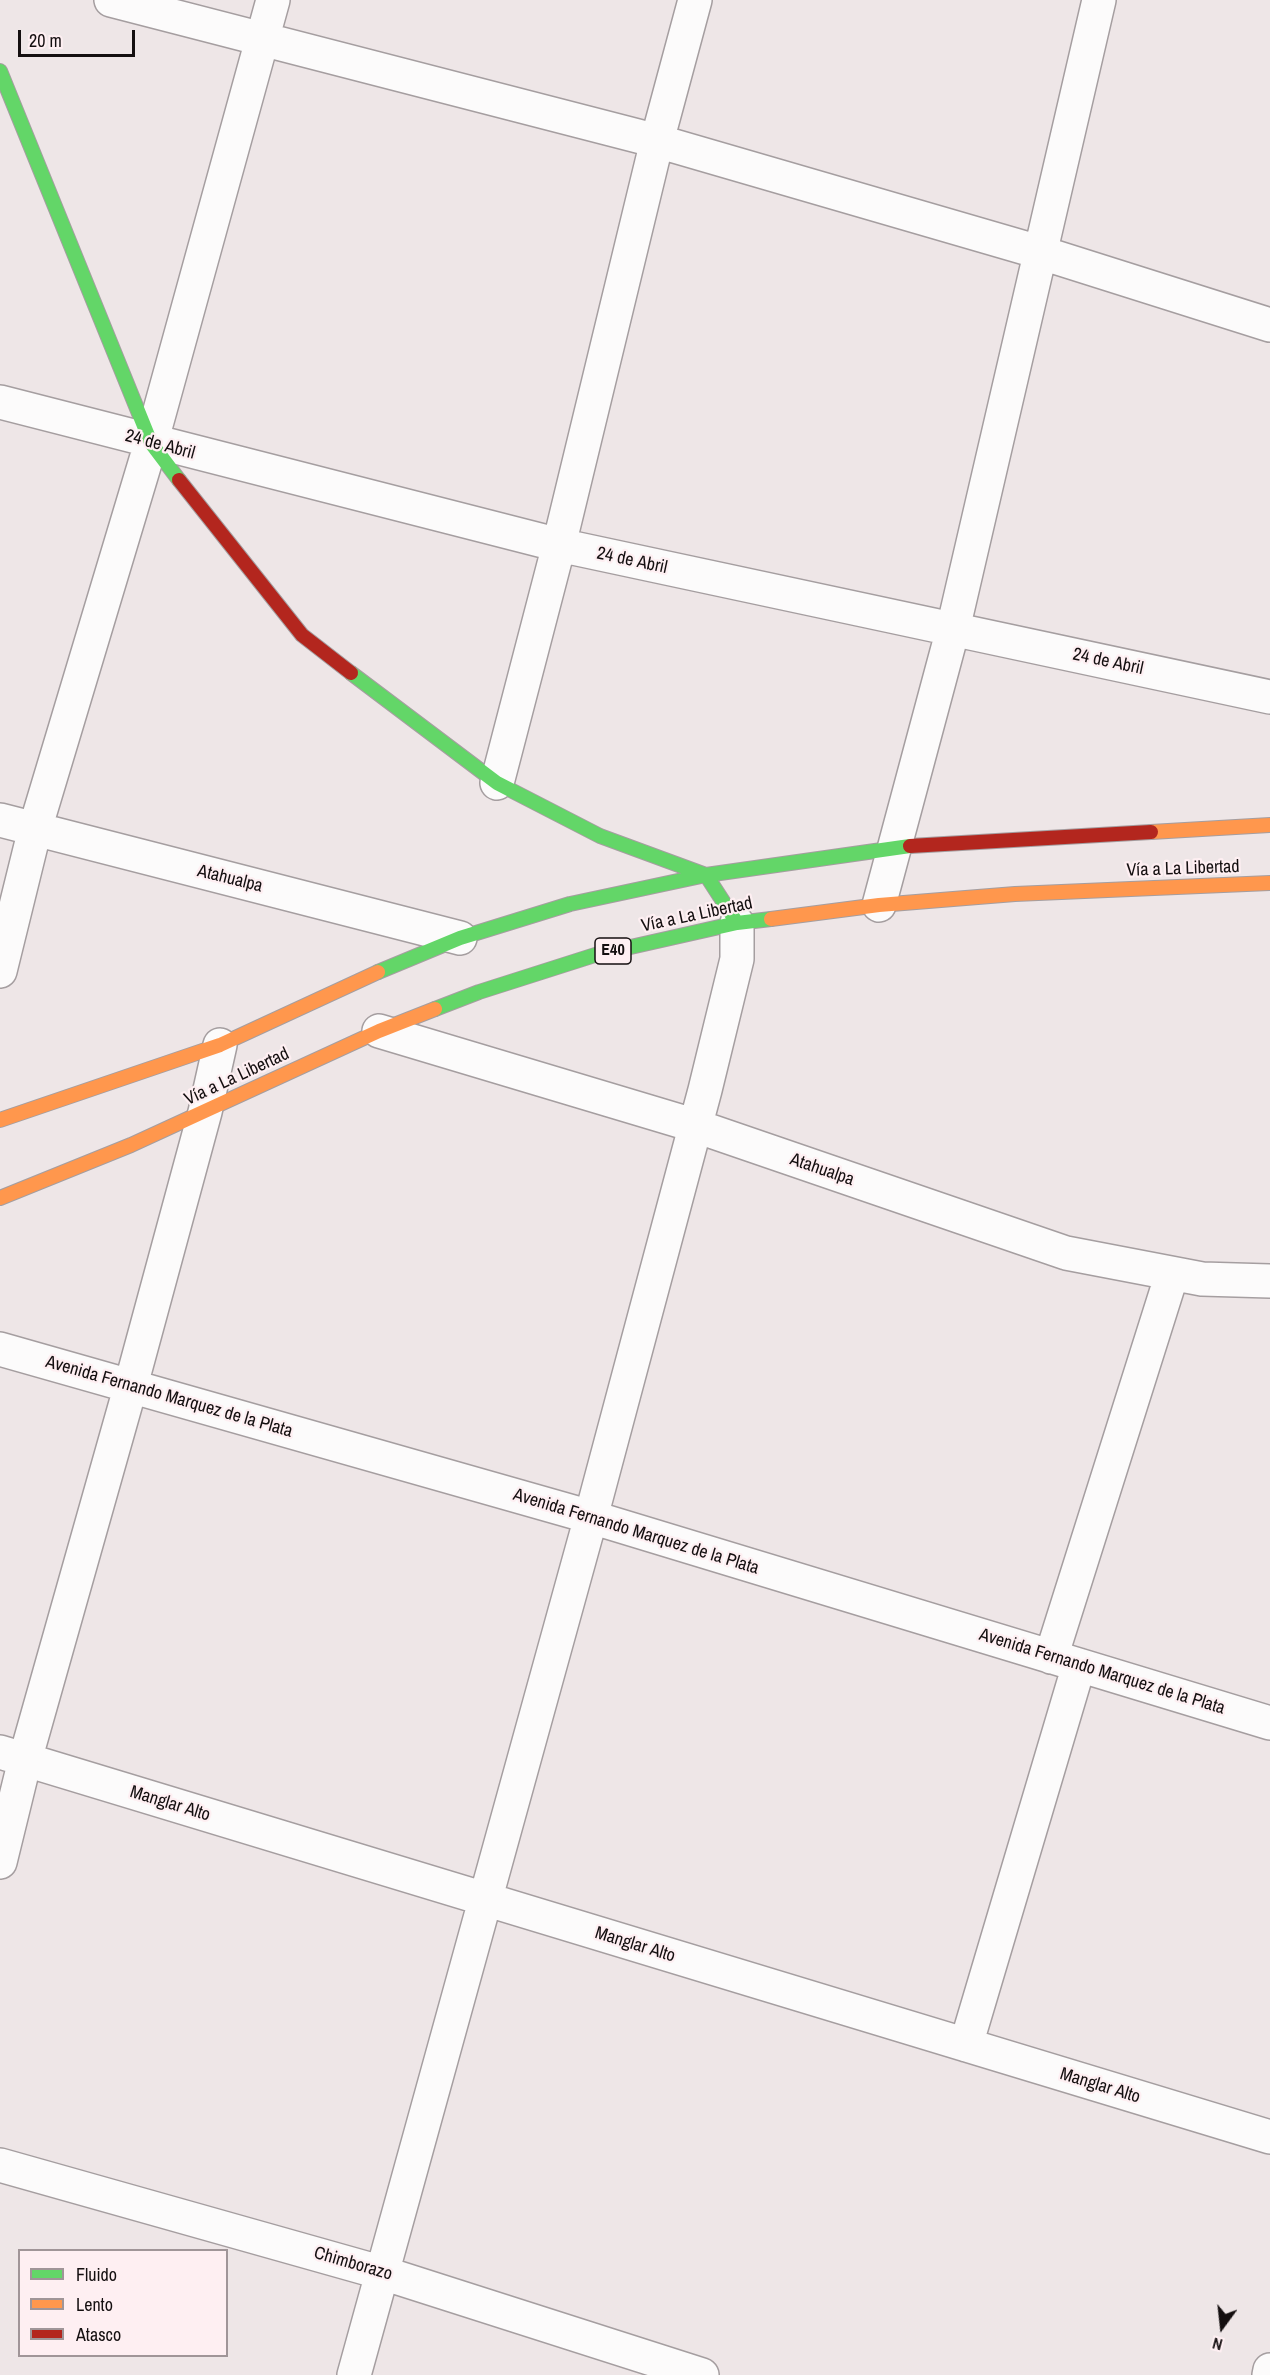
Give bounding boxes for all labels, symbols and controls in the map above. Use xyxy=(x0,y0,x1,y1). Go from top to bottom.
scale bar xyxy=(21,18,138,56)
text: 20 m xyxy=(29,28,62,53)
street label: 24 de Abril xyxy=(123,425,197,465)
street label: 24 de Abril xyxy=(595,543,669,579)
street label: 24 de Abril xyxy=(1071,644,1145,680)
street label: Vía a La Libertad xyxy=(1126,856,1240,882)
street label: Atahualpa xyxy=(195,860,265,898)
street label: Vía a La Libertad xyxy=(639,893,755,937)
road number: E40 xyxy=(595,938,631,964)
street label: Vía a La Libertad xyxy=(181,1043,293,1111)
street label: Atahualpa xyxy=(787,1149,857,1191)
street label: Avenida Fernando Marquez de la Plata xyxy=(43,1351,295,1443)
street label: Avenida Fernando Marquez de la Plata xyxy=(511,1484,761,1580)
street label: Avenida Fernando Marquez de la Plata xyxy=(977,1624,1227,1720)
street label: Manglar Alto xyxy=(127,1782,213,1826)
street label: Manglar Alto xyxy=(592,1923,678,1967)
street label: Manglar Alto xyxy=(1057,2064,1143,2108)
street label: Chimborazo xyxy=(311,2243,395,2285)
legend xyxy=(18,2249,228,2357)
text: Fluido xyxy=(76,2262,117,2287)
text: Lento xyxy=(76,2292,113,2317)
north arrow xyxy=(1192,2297,1252,2357)
text: Atasco xyxy=(76,2322,121,2347)
text: N xyxy=(1210,2333,1225,2356)

